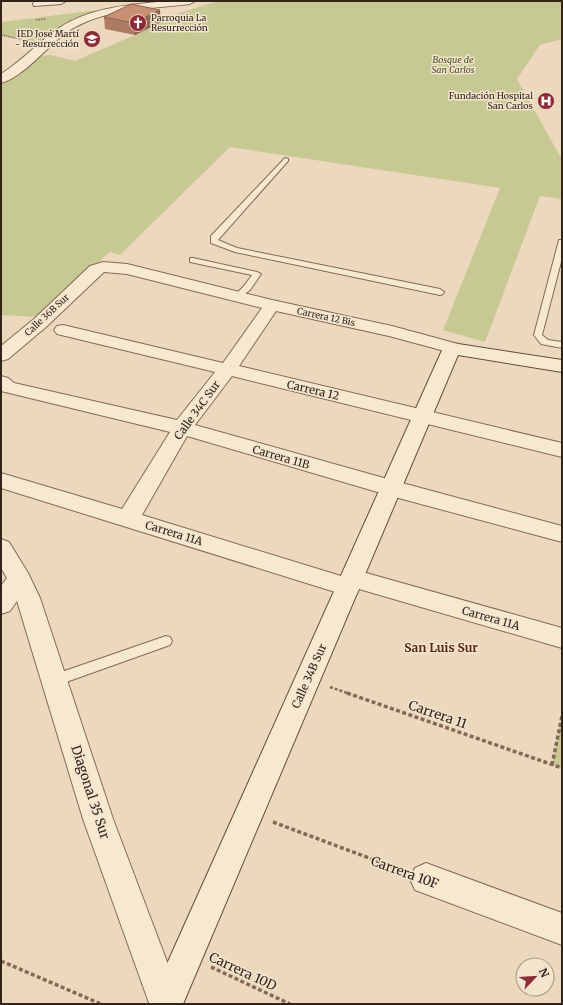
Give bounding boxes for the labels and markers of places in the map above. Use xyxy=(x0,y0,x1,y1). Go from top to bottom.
place label: Parroquia La Resurrección xyxy=(151,12,208,33)
church icon: Parroquia La Resurrección xyxy=(128,13,148,33)
place label: IED José Martí - Resurrección xyxy=(15,28,80,49)
school or university icon: IED José Martí - Resurrección xyxy=(82,29,102,49)
place label: Fundación Hospital San Carlos xyxy=(449,90,534,111)
hospital icon: Fundación Hospital San Carlos xyxy=(536,91,556,111)

